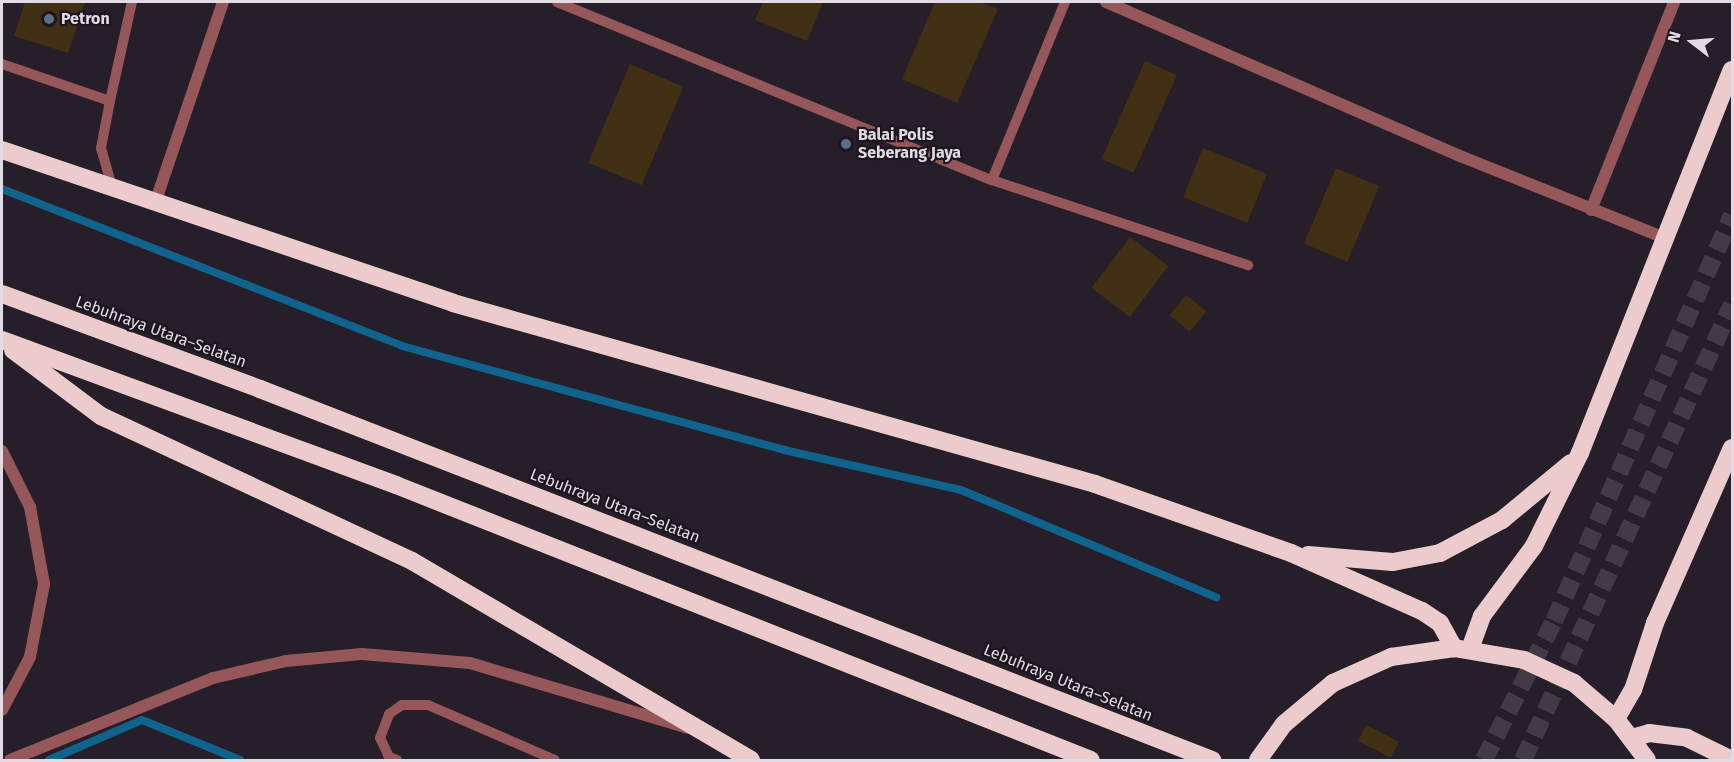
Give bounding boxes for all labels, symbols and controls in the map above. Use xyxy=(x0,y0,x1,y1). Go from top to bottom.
place label: Petron xyxy=(61,9,110,29)
marker: Petron xyxy=(42,12,56,26)
north arrow xyxy=(1662,12,1722,72)
text: N xyxy=(1664,29,1685,45)
place label: Balai Polis Seberang Jaya xyxy=(858,125,961,163)
marker: Balai Polis Seberang Jaya xyxy=(839,137,853,151)
street label: Lebuhraya Utara–Selatan xyxy=(73,292,249,372)
street label: Lebuhraya Utara–Selatan xyxy=(527,465,703,547)
street label: Lebuhraya Utara–Selatan xyxy=(981,640,1155,726)

